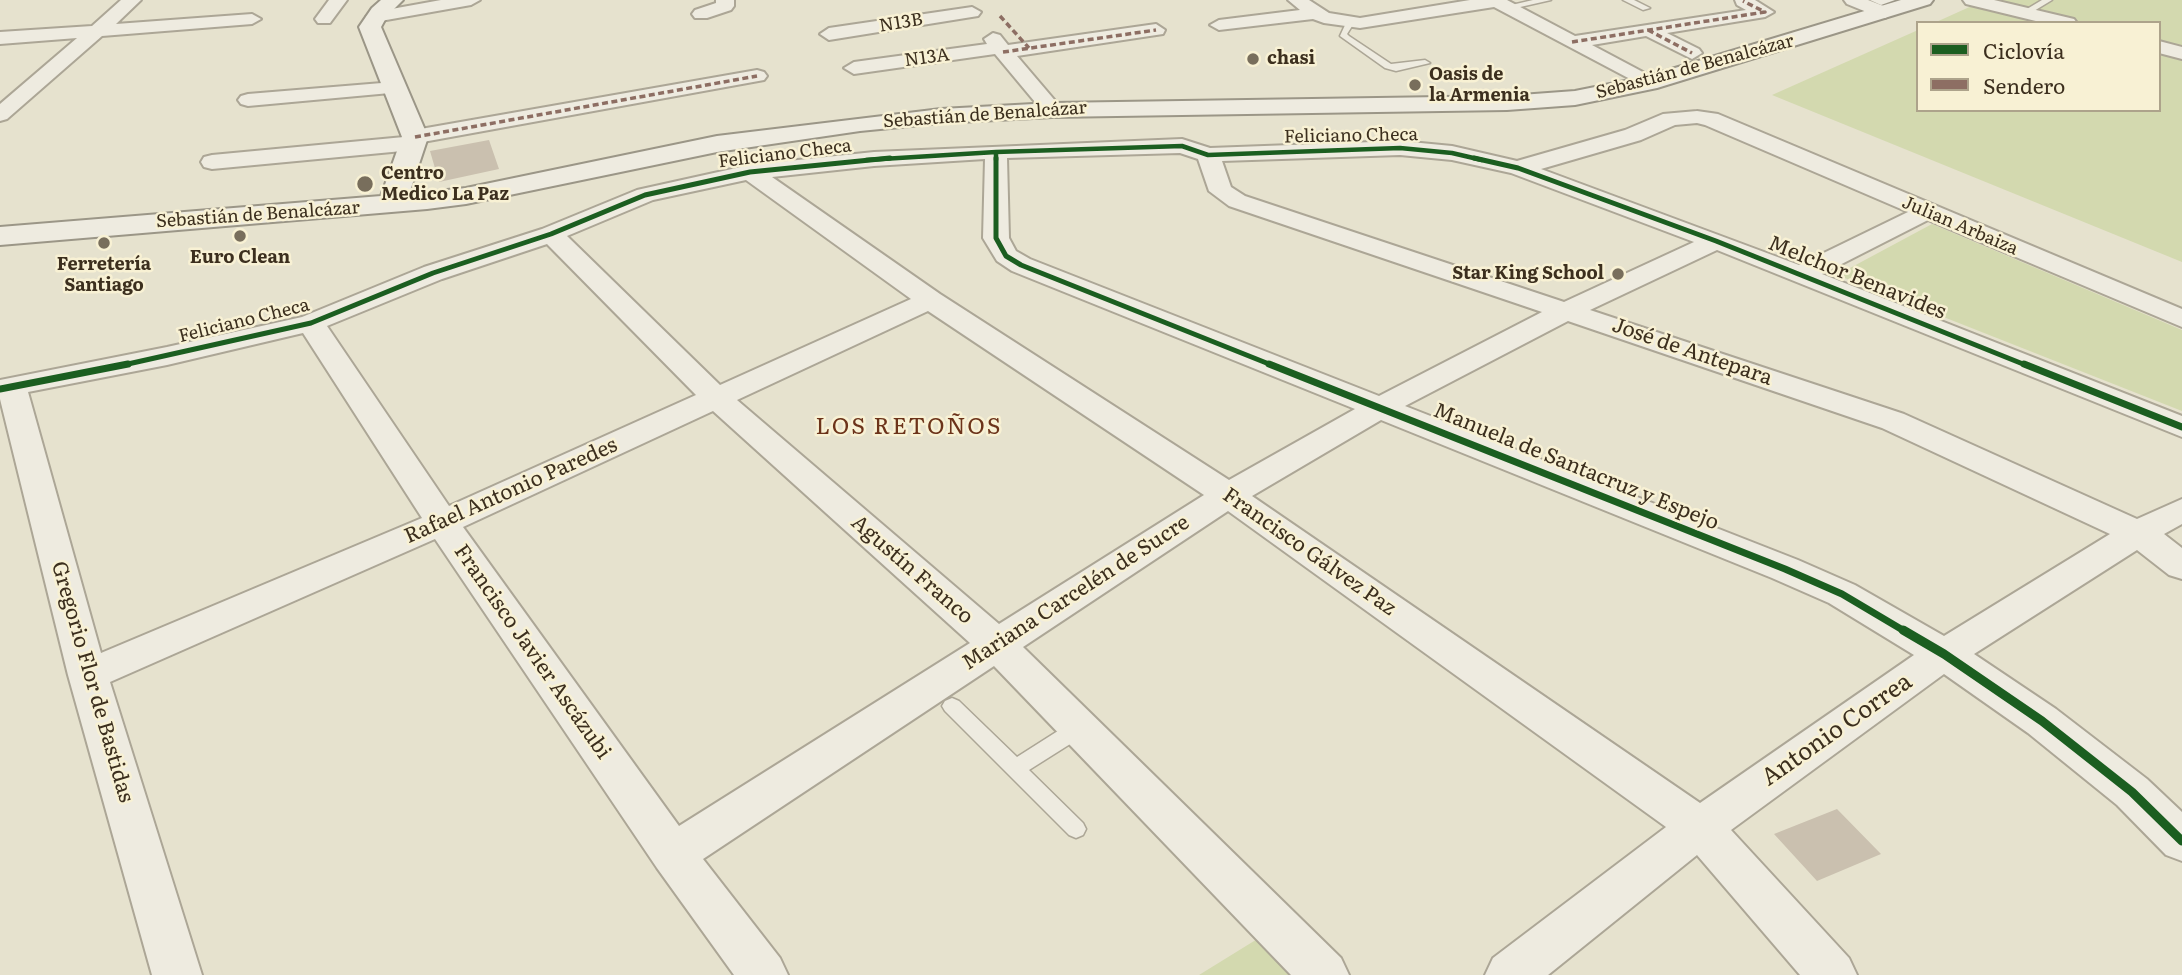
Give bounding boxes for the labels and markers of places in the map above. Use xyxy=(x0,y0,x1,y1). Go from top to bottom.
place label: chasi xyxy=(1267,48,1315,70)
marker: chasi xyxy=(1245,51,1261,67)
place label: Oasis de la Armenia xyxy=(1429,64,1530,106)
marker: Oasis de la Armenia xyxy=(1407,77,1423,93)
place label: Centro Medico La Paz xyxy=(381,163,509,206)
marker: Centro Medico La Paz xyxy=(355,174,375,194)
marker: Euro Clean xyxy=(232,228,248,244)
marker: Ferretería Santiago xyxy=(96,235,112,251)
place label: Euro Clean xyxy=(190,247,290,269)
place label: Ferretería Santiago xyxy=(57,254,151,296)
place label: Star King School xyxy=(1452,263,1604,285)
marker: Star King School xyxy=(1610,266,1626,282)

